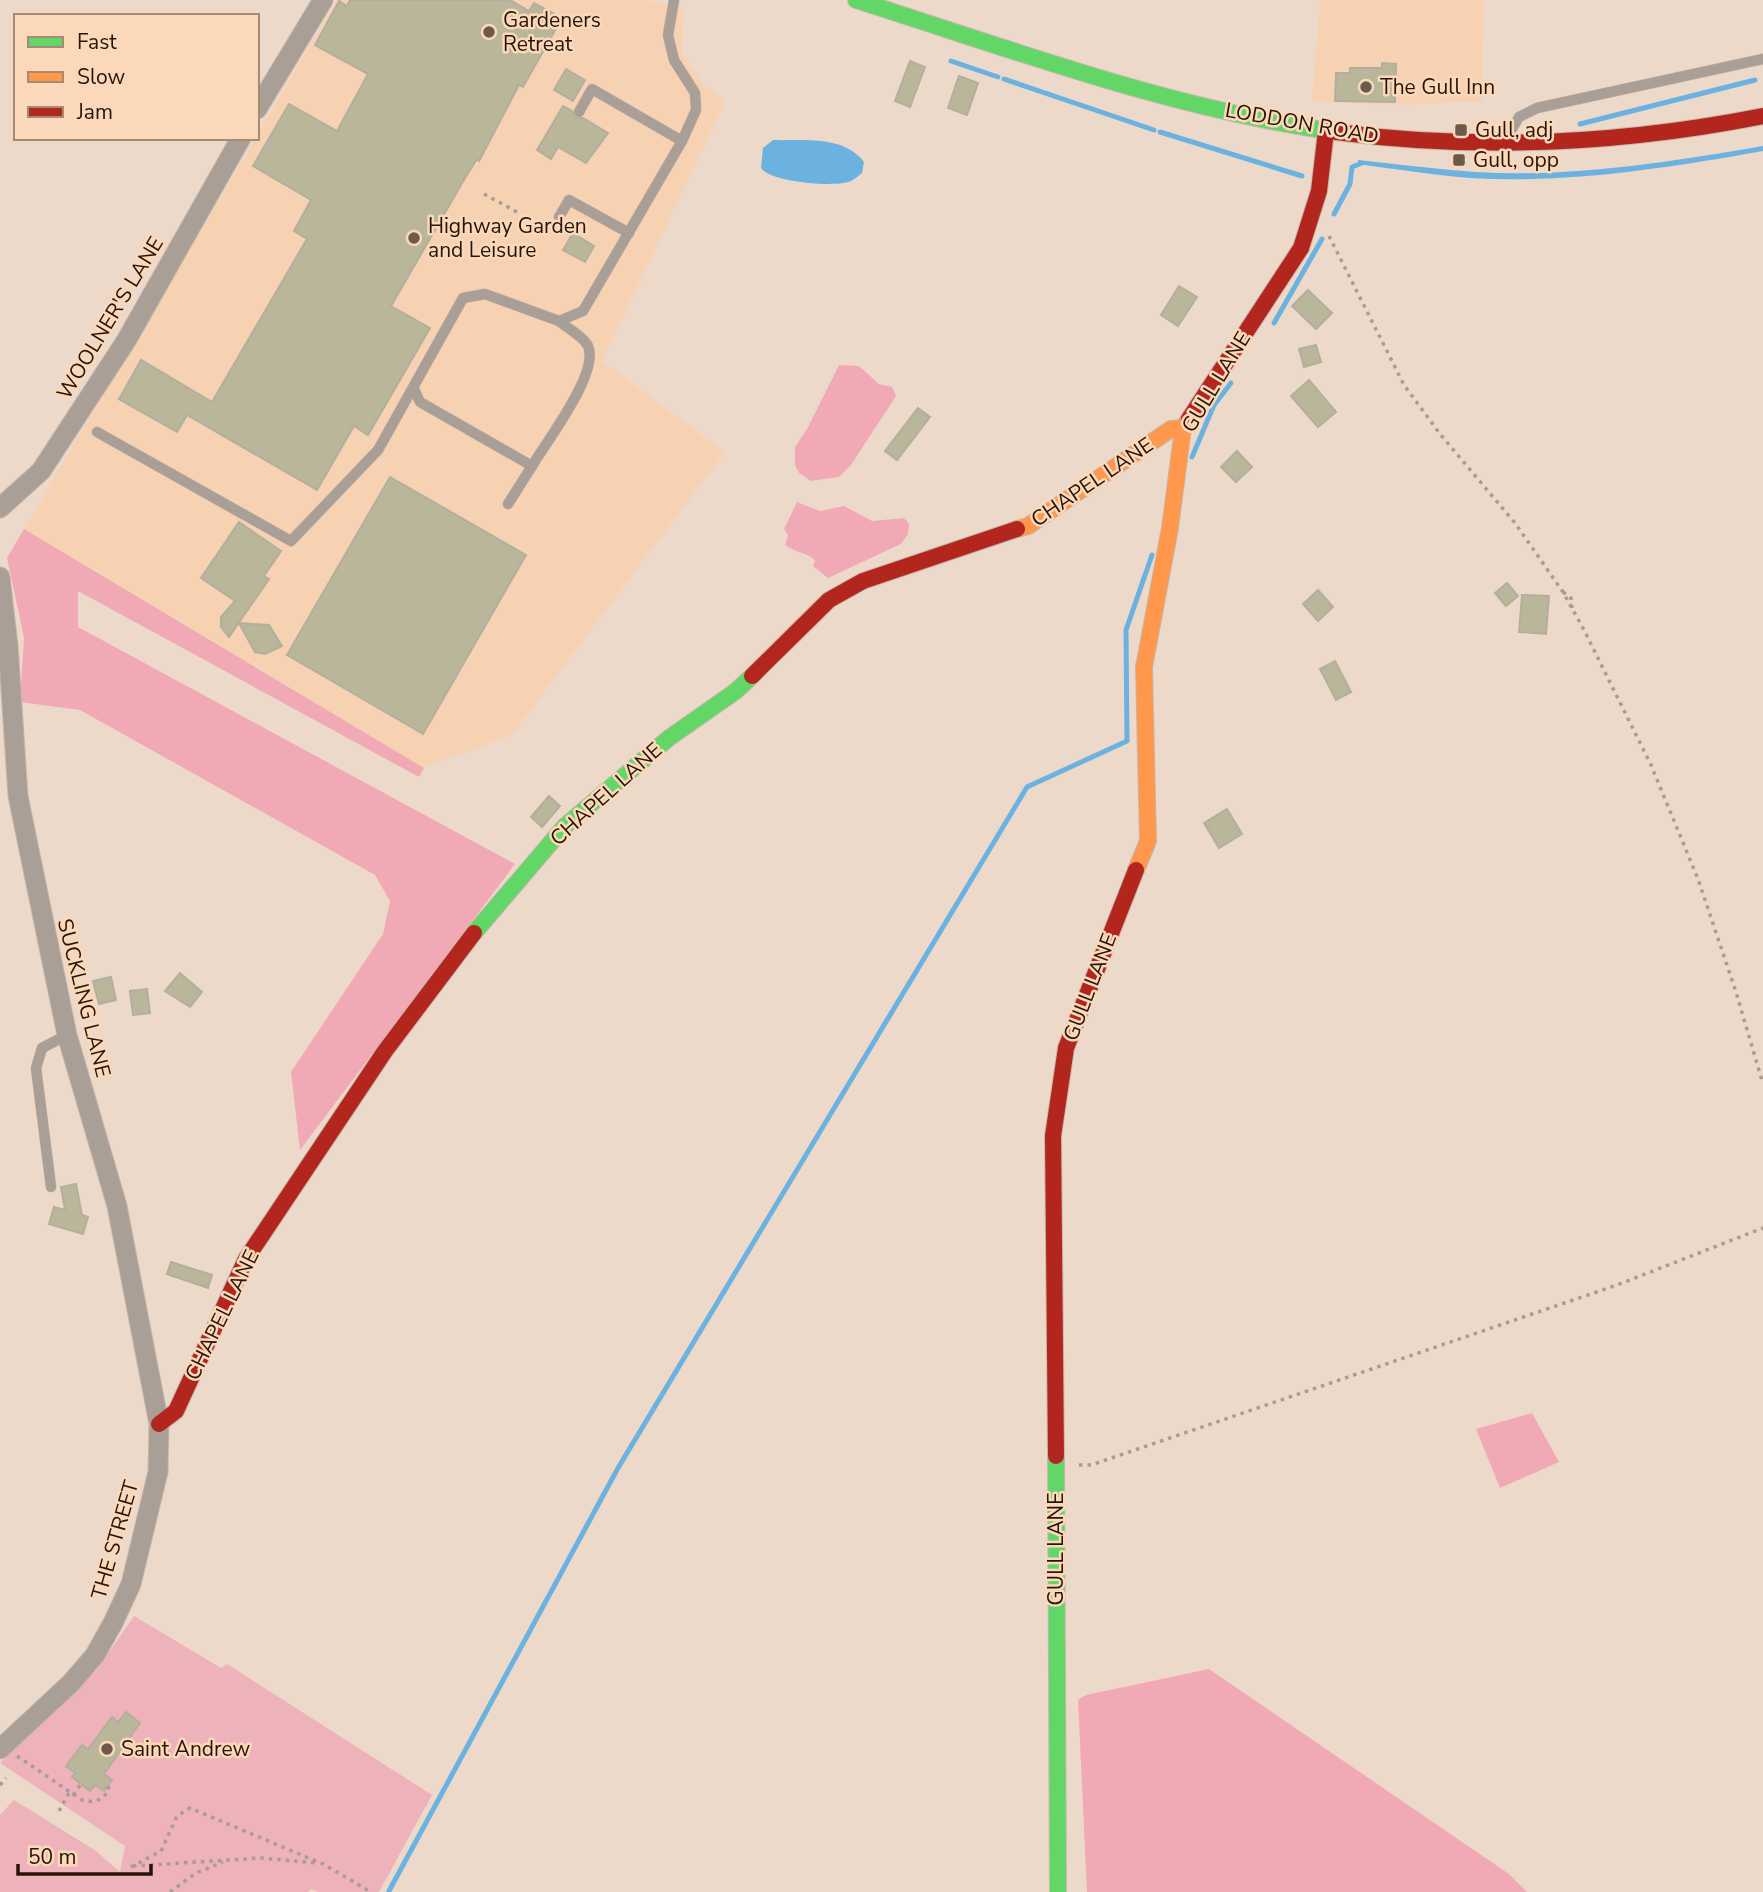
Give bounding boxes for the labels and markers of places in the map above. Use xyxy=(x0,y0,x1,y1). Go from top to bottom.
place label: Gardeners Retreat xyxy=(503,6,601,58)
marker: Gardeners Retreat xyxy=(481,24,497,40)
place label: The Gull Inn xyxy=(1380,73,1495,101)
marker: The Gull Inn xyxy=(1358,79,1374,95)
place label: Gull, adj xyxy=(1475,116,1553,144)
marker: Gull, adj xyxy=(1453,122,1469,138)
place label: Gull, opp xyxy=(1473,146,1559,174)
marker: Gull, opp xyxy=(1451,152,1467,168)
place label: Highway Garden and Leisure xyxy=(428,212,587,264)
marker: Highway Garden and Leisure xyxy=(406,230,422,246)
place label: Saint Andrew xyxy=(121,1735,250,1763)
marker: Saint Andrew xyxy=(99,1741,115,1757)

